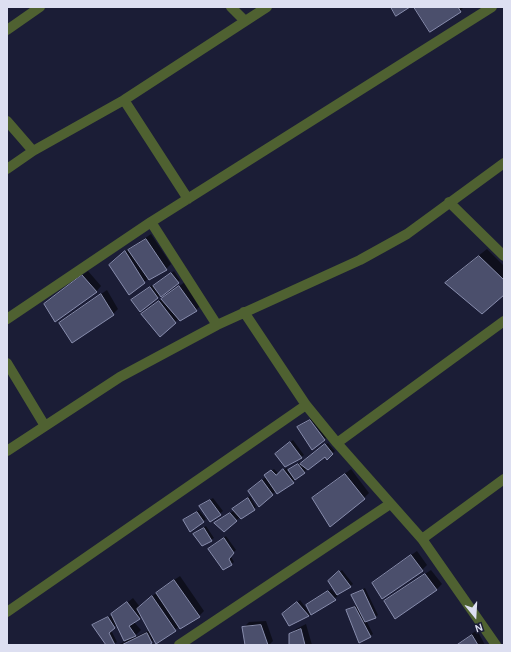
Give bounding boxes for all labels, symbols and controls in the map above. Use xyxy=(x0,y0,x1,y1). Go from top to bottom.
north arrow xyxy=(455,596,495,636)
text: N xyxy=(473,620,485,635)

